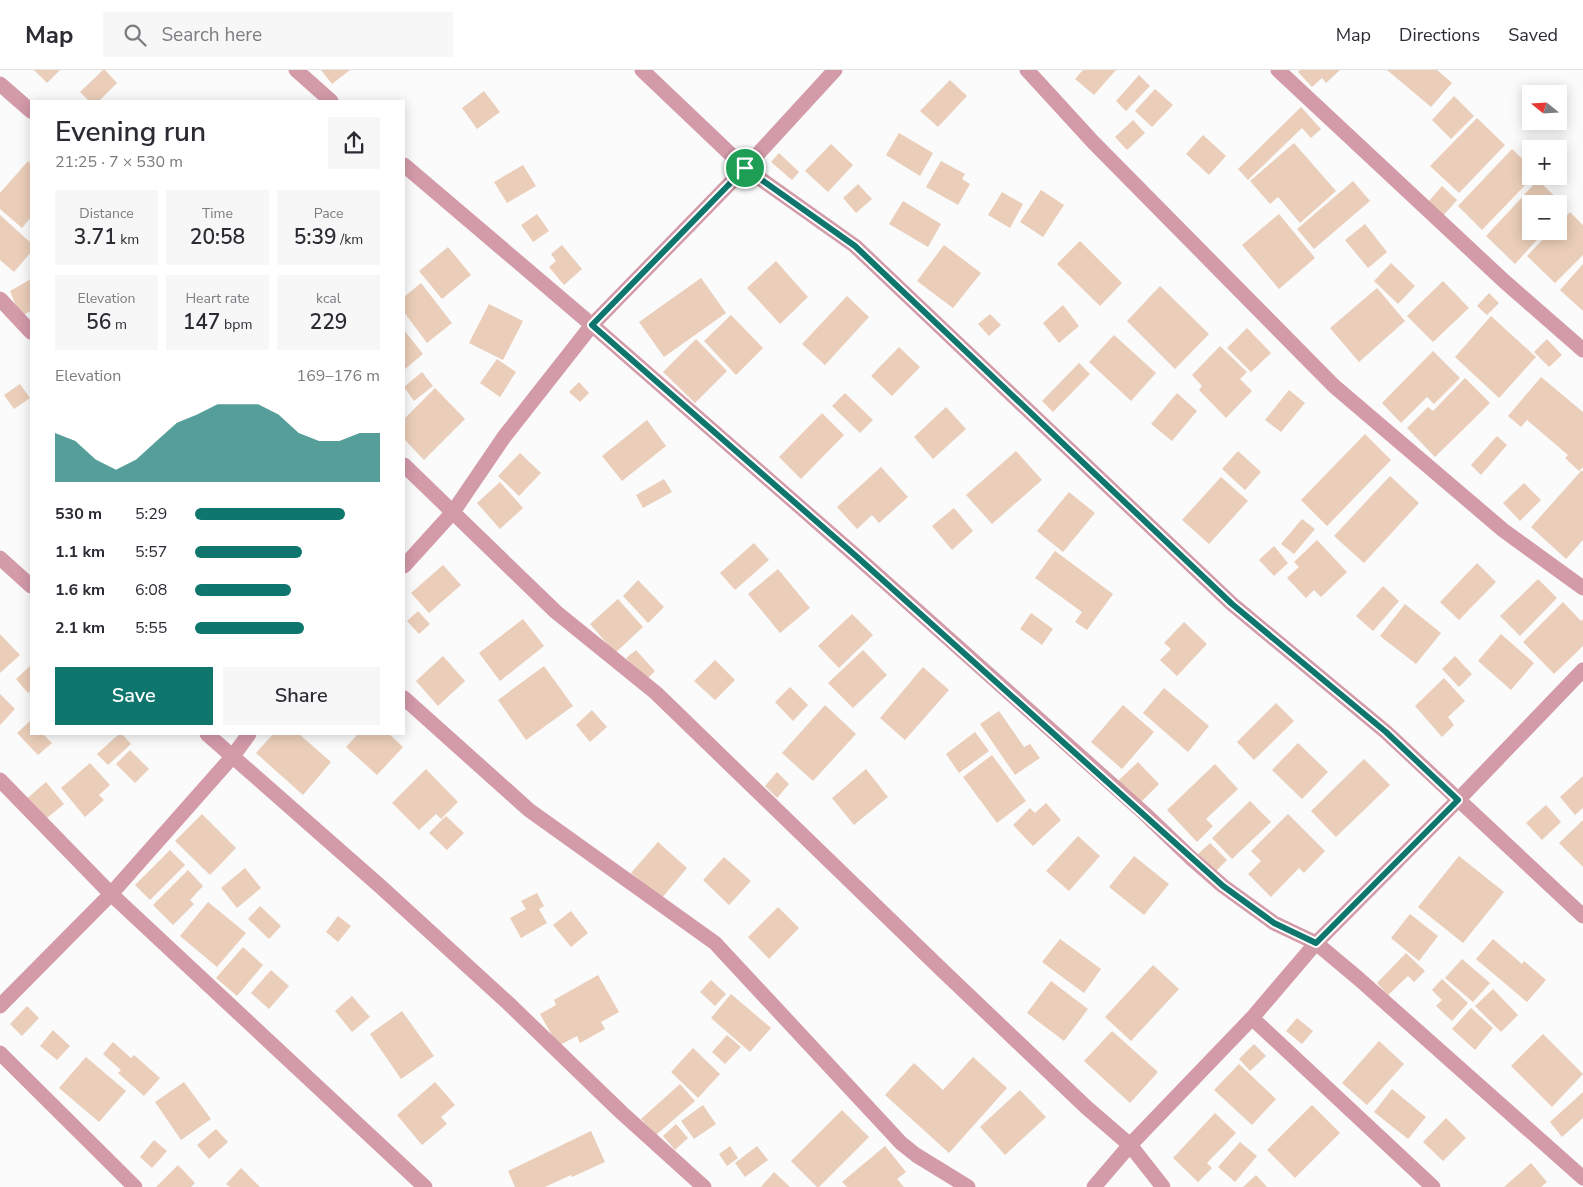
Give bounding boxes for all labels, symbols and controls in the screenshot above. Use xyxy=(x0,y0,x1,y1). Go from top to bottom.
search box xyxy=(103,12,453,57)
text: Map xyxy=(25,19,73,51)
icon: search xyxy=(121,21,149,49)
text: Search here xyxy=(161,22,262,48)
text: Map xyxy=(1336,23,1371,47)
text: Directions xyxy=(1399,23,1480,47)
text: Saved xyxy=(1508,23,1558,47)
north arrow xyxy=(1522,85,1568,130)
map controls xyxy=(1522,85,1567,240)
text: Evening run xyxy=(55,113,206,151)
button: share xyxy=(328,117,380,169)
button: + xyxy=(1522,140,1567,185)
pin xyxy=(724,147,766,189)
text: 21:25 · 7 × 530 m xyxy=(55,151,183,173)
icon: arrive xyxy=(731,154,759,182)
button: − xyxy=(1522,195,1567,240)
text: Distance xyxy=(79,204,134,223)
text: Time xyxy=(202,204,233,223)
text: Pace xyxy=(314,204,343,223)
text: 3.71 xyxy=(74,223,117,251)
text: 20:58 xyxy=(190,223,245,251)
text: 5:39 xyxy=(294,223,337,251)
text: km xyxy=(117,230,139,249)
text: /km xyxy=(337,230,363,249)
text: Elevation xyxy=(78,289,135,308)
text: Heart rate xyxy=(185,289,250,308)
text: kcal xyxy=(316,289,341,308)
text: 56 xyxy=(86,308,111,336)
text: 147 xyxy=(183,308,220,336)
text: 229 xyxy=(310,308,347,336)
text: m xyxy=(111,315,127,334)
text: bpm xyxy=(220,315,252,334)
text: Elevation xyxy=(55,365,121,387)
text: 169–176 m xyxy=(297,365,380,387)
text: 530 m xyxy=(55,503,102,525)
text: 5:29 xyxy=(135,503,167,525)
text: 1.1 km xyxy=(55,541,105,563)
text: 5:57 xyxy=(135,541,167,563)
text: 1.6 km xyxy=(55,579,105,601)
text: 6:08 xyxy=(135,579,167,601)
text: 2.1 km xyxy=(55,617,105,639)
text: 5:55 xyxy=(135,617,167,639)
button: Save xyxy=(55,667,213,725)
button: Share xyxy=(223,667,380,725)

